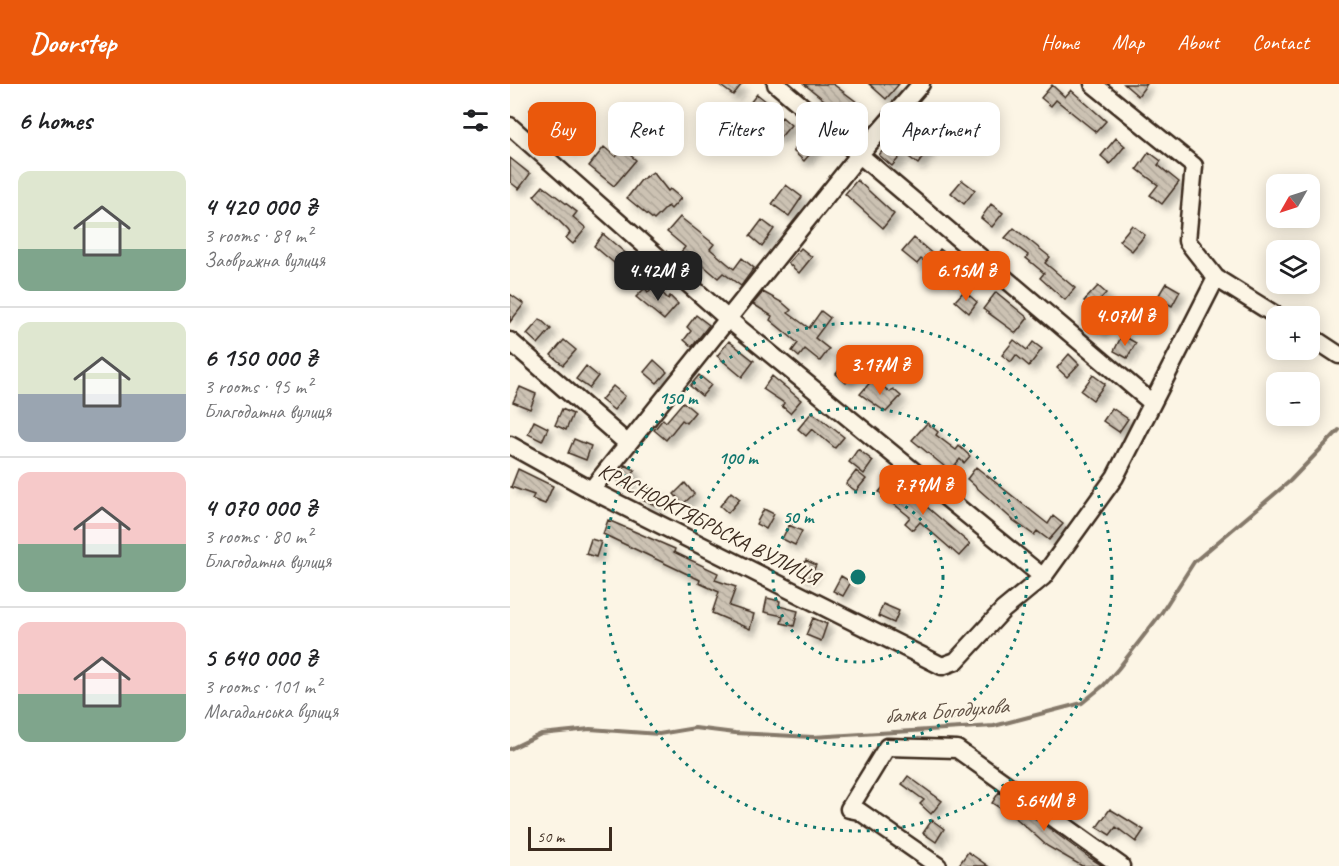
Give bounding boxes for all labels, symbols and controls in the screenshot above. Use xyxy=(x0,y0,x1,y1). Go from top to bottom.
text: Doorstep xyxy=(30,25,116,60)
text: Home xyxy=(1041,29,1079,55)
text: Map xyxy=(1112,29,1144,55)
text: About xyxy=(1177,29,1219,55)
text: Contact xyxy=(1252,29,1309,55)
chip: Buy xyxy=(528,102,596,156)
chip: Rent xyxy=(608,102,684,156)
chip: Filters xyxy=(696,102,784,156)
chip: New xyxy=(796,102,868,156)
chip: Apartment xyxy=(880,102,1000,156)
text: 6 homes xyxy=(18,104,92,137)
icon: filters xyxy=(459,104,492,137)
north arrow xyxy=(1266,174,1320,228)
map controls xyxy=(1266,174,1320,426)
text: 4 420 000 ₴ xyxy=(204,190,317,223)
icon: home xyxy=(66,195,138,267)
text: 3 rooms · 89 m² xyxy=(204,223,312,248)
button: layers xyxy=(1266,240,1320,294)
text: Заовражна вулиця xyxy=(204,248,325,273)
pin: 4.42M ₴ xyxy=(603,251,713,302)
pin: 6.15M ₴ xyxy=(911,251,1021,302)
text: 4.42M ₴ xyxy=(628,258,688,283)
text: 6.15M ₴ xyxy=(936,258,996,283)
pin: 4.07M ₴ xyxy=(1070,296,1180,347)
text: 4.07M ₴ xyxy=(1095,303,1155,328)
button: + xyxy=(1266,306,1320,360)
text: 6 150 000 ₴ xyxy=(204,341,317,374)
pin: 3.17M ₴ xyxy=(825,345,935,396)
icon: home xyxy=(66,346,138,418)
text: 3.17M ₴ xyxy=(850,352,910,377)
button: − xyxy=(1266,372,1320,426)
text: 3 rooms · 95 m² xyxy=(204,374,312,399)
text: 150 m xyxy=(659,387,699,409)
text: Благодатна вулиця xyxy=(204,399,331,424)
text: 100 m xyxy=(719,447,759,469)
street label: КРАСНООКТЯБРЬСКА ВУЛИЦЯ xyxy=(594,457,827,593)
pin: 7.79M ₴ xyxy=(868,465,978,516)
text: 7.79M ₴ xyxy=(893,472,953,497)
text: 4 070 000 ₴ xyxy=(204,491,317,524)
icon: home xyxy=(66,496,138,568)
text: 50 m xyxy=(783,506,815,528)
text: 3 rooms · 80 m² xyxy=(204,524,312,549)
text: Благодатна вулиця xyxy=(204,549,331,574)
centre of rings xyxy=(848,567,868,587)
text: 5 640 000 ₴ xyxy=(204,641,317,674)
icon: home xyxy=(66,646,138,718)
text: 3 rooms · 101 m² xyxy=(204,674,321,699)
water label: балка Богодухова xyxy=(883,691,1012,730)
text: Магаданська вулиця xyxy=(204,699,338,724)
pin: 5.64M ₴ xyxy=(989,781,1099,832)
text: 5.64M ₴ xyxy=(1014,788,1074,813)
scale bar xyxy=(528,824,612,852)
text: 50 m xyxy=(537,827,564,847)

